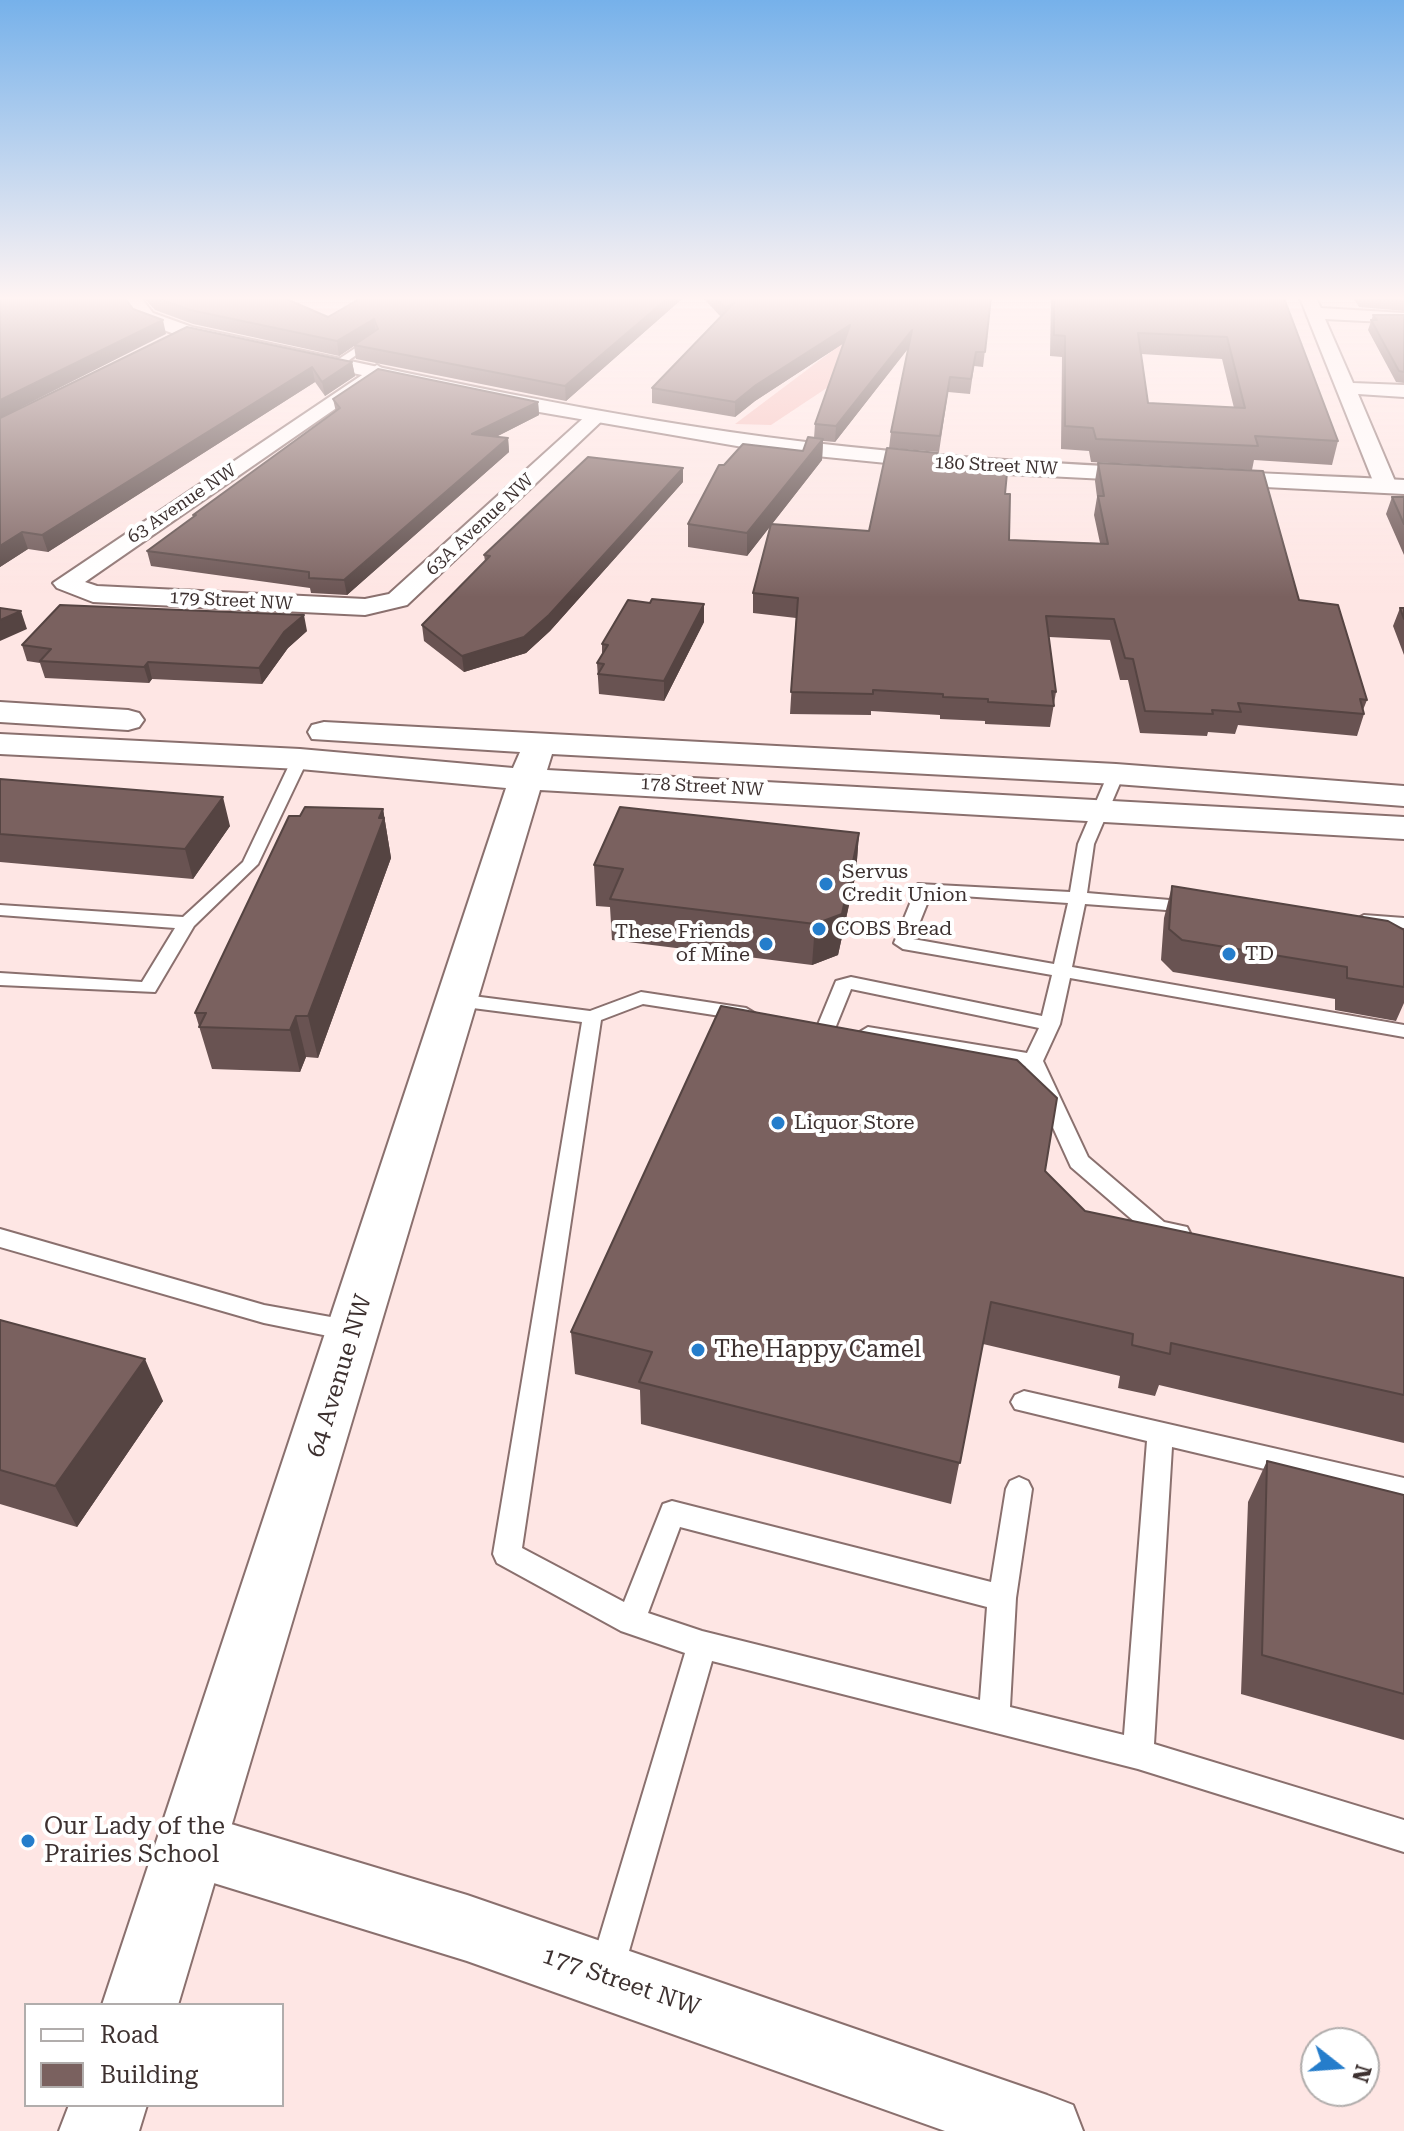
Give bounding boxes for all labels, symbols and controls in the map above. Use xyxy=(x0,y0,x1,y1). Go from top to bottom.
street label: 180 Street NW xyxy=(934,452,1058,480)
street label: 63 Avenue NW xyxy=(124,460,240,548)
street label: 63A Avenue NW xyxy=(422,470,538,580)
street label: 179 Street NW xyxy=(169,587,293,615)
street label: 178 Street NW xyxy=(640,773,764,801)
place label: Servus Credit Union xyxy=(842,860,967,907)
marker: Servus Credit Union xyxy=(817,875,835,893)
place label: COBS Bread xyxy=(835,917,952,941)
place label: These Friends of Mine xyxy=(615,920,750,967)
marker: COBS Bread xyxy=(810,920,828,938)
marker: These Friends of Mine xyxy=(757,935,775,953)
place label: TD xyxy=(1245,942,1274,966)
marker: TD xyxy=(1220,945,1238,963)
place label: Liquor Store xyxy=(794,1111,914,1135)
marker: Liquor Store xyxy=(769,1114,787,1132)
street label: 64 Avenue NW xyxy=(302,1291,378,1461)
place label: The Happy Camel xyxy=(714,1336,921,1364)
marker: The Happy Camel xyxy=(689,1341,707,1359)
place label: Our Lady of the Prairies School xyxy=(44,1813,225,1869)
marker: Our Lady of the Prairies School xyxy=(19,1832,37,1850)
street label: 177 Street NW xyxy=(538,1942,704,2022)
legend xyxy=(24,2003,284,2107)
text: Road xyxy=(100,2021,159,2049)
north arrow xyxy=(1300,2027,1380,2107)
text: Building xyxy=(100,2061,198,2089)
text: N xyxy=(1347,2062,1376,2085)

